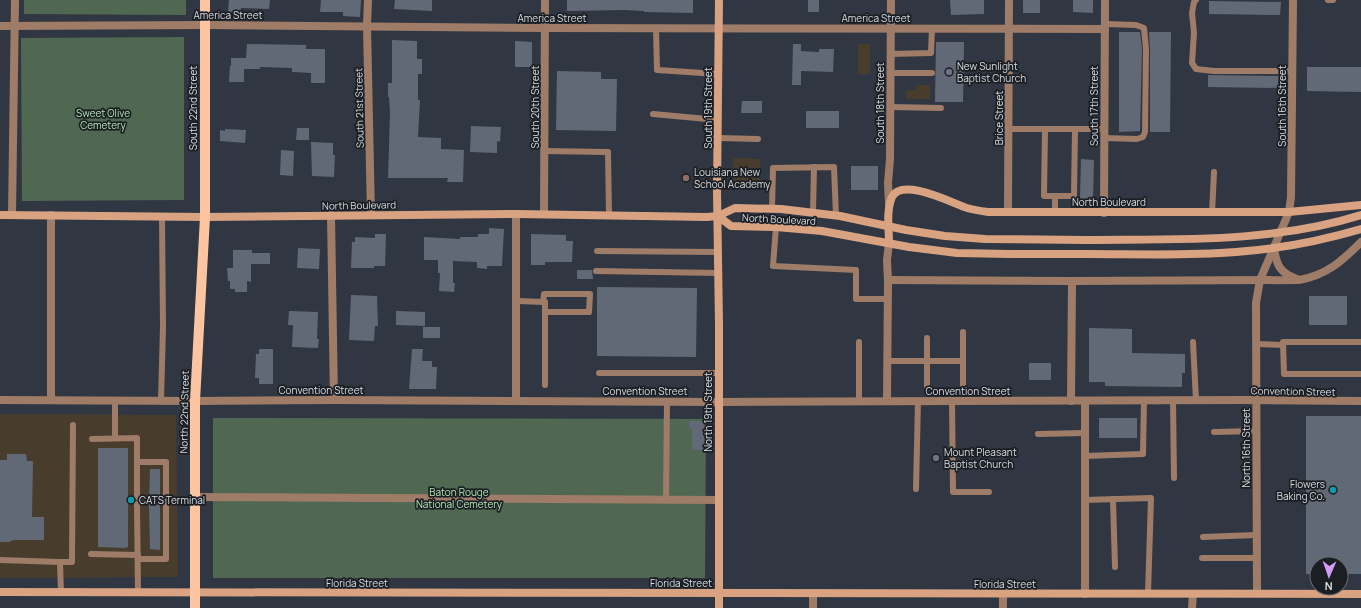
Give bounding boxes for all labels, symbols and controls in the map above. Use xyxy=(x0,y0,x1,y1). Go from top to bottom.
street label: America Street xyxy=(194,8,263,22)
street label: America Street xyxy=(518,11,587,25)
street label: America Street xyxy=(842,11,911,25)
place label: New Sunlight Baptist Church xyxy=(957,59,1026,85)
street label: South 18th Street xyxy=(873,63,887,144)
street label: South 20th Street xyxy=(528,65,542,149)
street label: South 16th Street xyxy=(1275,65,1289,147)
street label: South 22nd Street xyxy=(186,66,200,150)
street label: South 17th Street xyxy=(1087,66,1101,146)
street label: South 19th Street xyxy=(701,67,715,149)
marker: New Sunlight Baptist Church xyxy=(944,67,954,77)
street label: South 21st Street xyxy=(351,68,367,148)
street label: Brice Street xyxy=(992,91,1006,145)
park label: Sweet Olive Cemetery xyxy=(76,106,130,132)
place label: Louisiana New School Academy xyxy=(694,165,771,191)
marker: Louisiana New School Academy xyxy=(681,173,691,183)
street label: North Boulevard xyxy=(1072,195,1146,209)
street label: North Boulevard xyxy=(322,197,396,213)
street label: North Boulevard xyxy=(742,210,816,228)
street label: North 22nd Street xyxy=(176,370,192,454)
street label: North 19th Street xyxy=(701,372,715,452)
street label: Convention Street xyxy=(278,383,364,397)
street label: Convention Street xyxy=(1250,383,1336,399)
street label: Convention Street xyxy=(602,384,688,398)
street label: Convention Street xyxy=(925,384,1011,398)
street label: North 16th Street xyxy=(1239,408,1253,488)
place label: Mount Pleasant Baptist Church xyxy=(944,445,1017,471)
marker: Mount Pleasant Baptist Church xyxy=(931,453,941,463)
place label: Flowers Baking Co. xyxy=(1277,477,1325,503)
park label: Baton Rouge National Cemetery xyxy=(416,485,503,511)
marker: Flowers Baking Co. xyxy=(1328,485,1338,495)
place label: CATS Terminal xyxy=(139,493,205,507)
marker: CATS Terminal xyxy=(126,495,136,505)
north arrow xyxy=(1309,556,1349,596)
street label: Florida Street xyxy=(326,576,388,590)
street label: Florida Street xyxy=(650,576,712,590)
street label: Florida Street xyxy=(974,577,1036,591)
text: N xyxy=(1324,579,1333,594)

